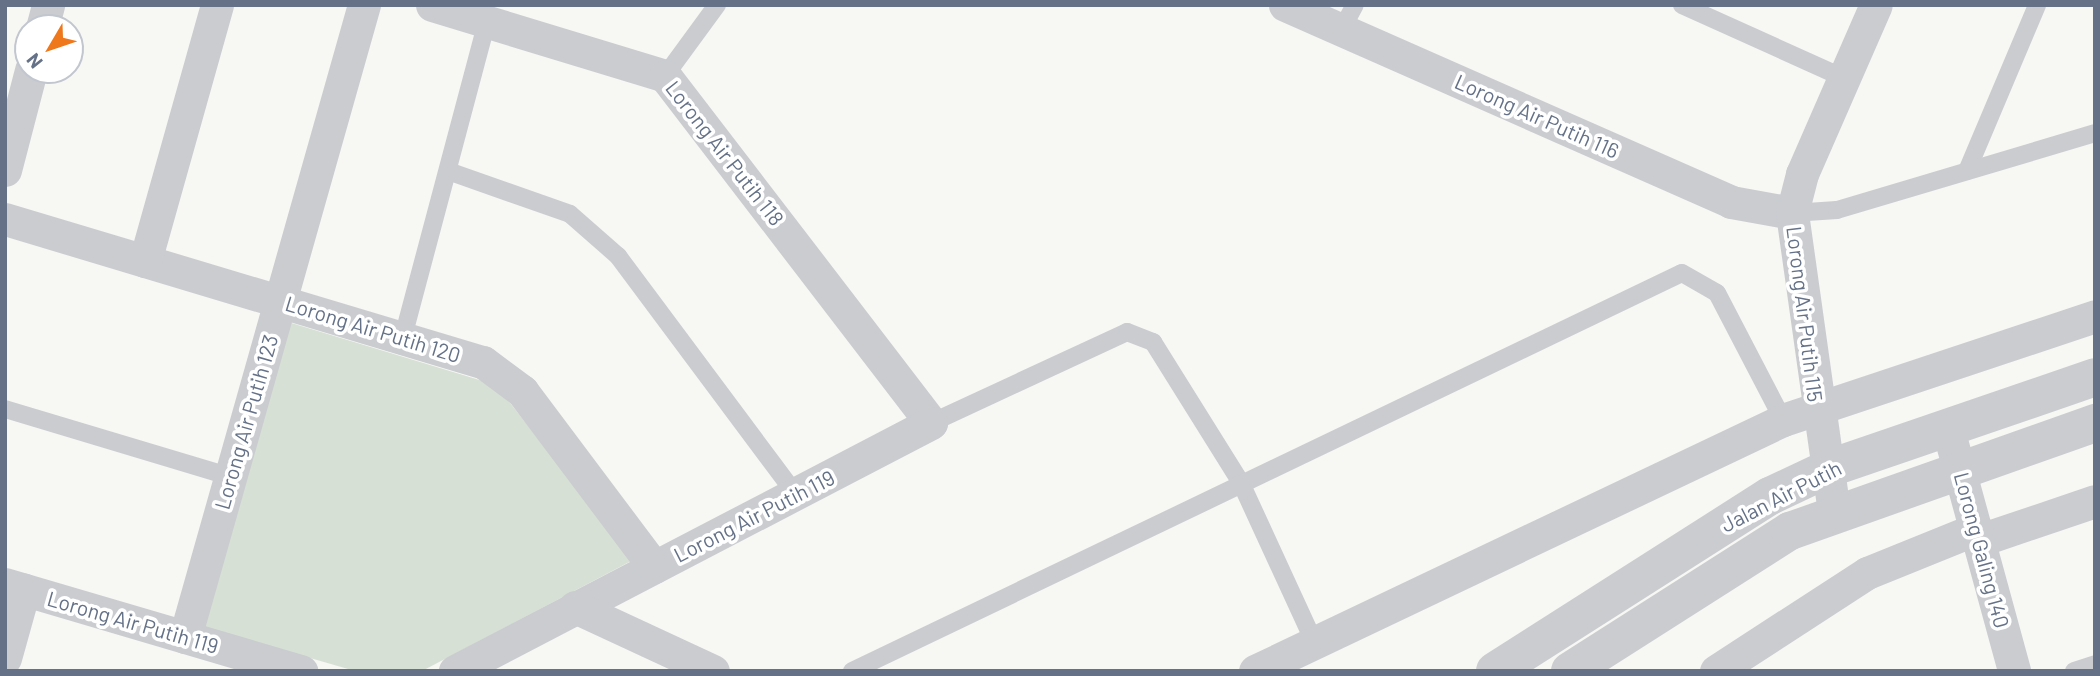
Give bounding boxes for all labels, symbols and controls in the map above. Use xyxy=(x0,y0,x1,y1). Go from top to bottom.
north arrow xyxy=(14,14,84,84)
text: N xyxy=(21,49,47,73)
street label: Lorong Air Putih 116 xyxy=(1451,69,1623,163)
street label: Lorong Air Putih 118 xyxy=(661,76,789,230)
street label: Lorong Air Putih 115 xyxy=(1782,225,1828,403)
street label: Lorong Air Putih 120 xyxy=(282,290,464,368)
street label: Lorong Air Putih 123 xyxy=(209,332,283,512)
street label: Jalan Air Putih xyxy=(1717,455,1845,537)
street label: Lorong Air Putih 119 xyxy=(669,465,839,567)
street label: Lorong Galing 140 xyxy=(1949,469,2015,631)
street label: Lorong Air Putih 119 xyxy=(44,585,222,659)

